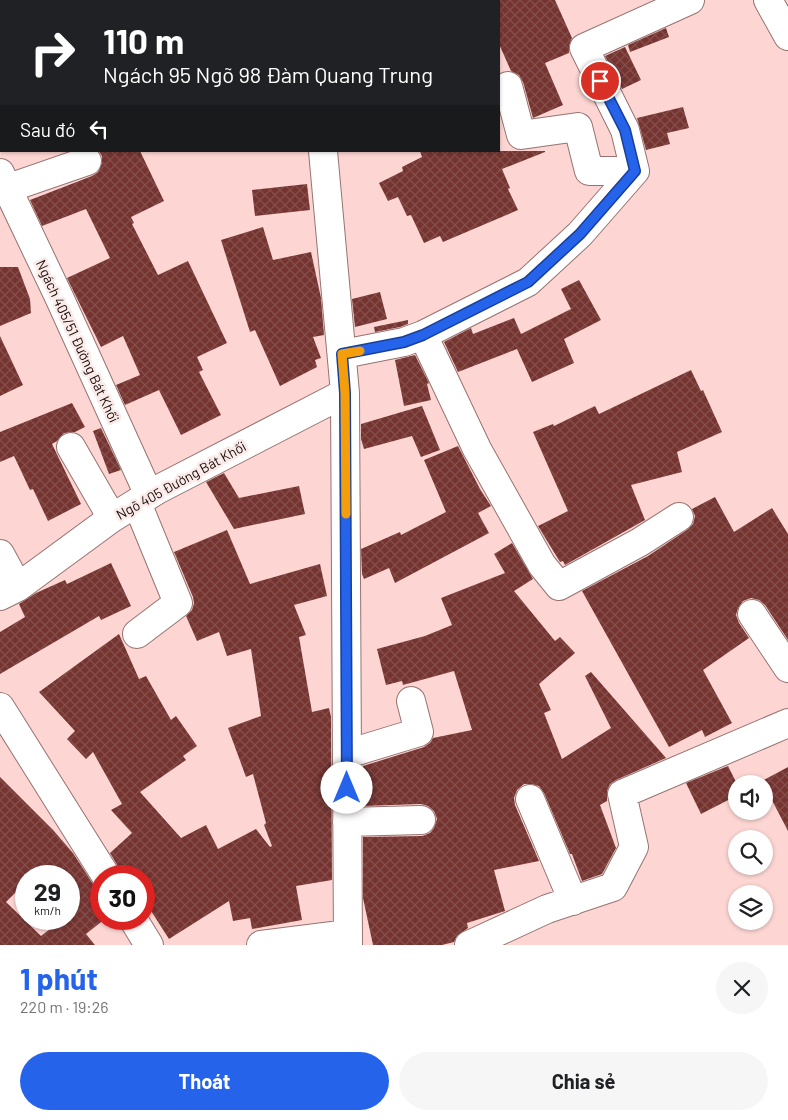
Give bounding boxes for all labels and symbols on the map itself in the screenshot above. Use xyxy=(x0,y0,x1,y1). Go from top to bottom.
pin xyxy=(579,60,621,102)
street label: Ngách 405/51 Đường Bát Khối xyxy=(33,257,123,425)
street label: Ngõ 405 Đường Bát Khối xyxy=(113,437,249,523)
position arrow xyxy=(320,761,372,813)
speed limit sign: 30 xyxy=(90,865,155,930)

